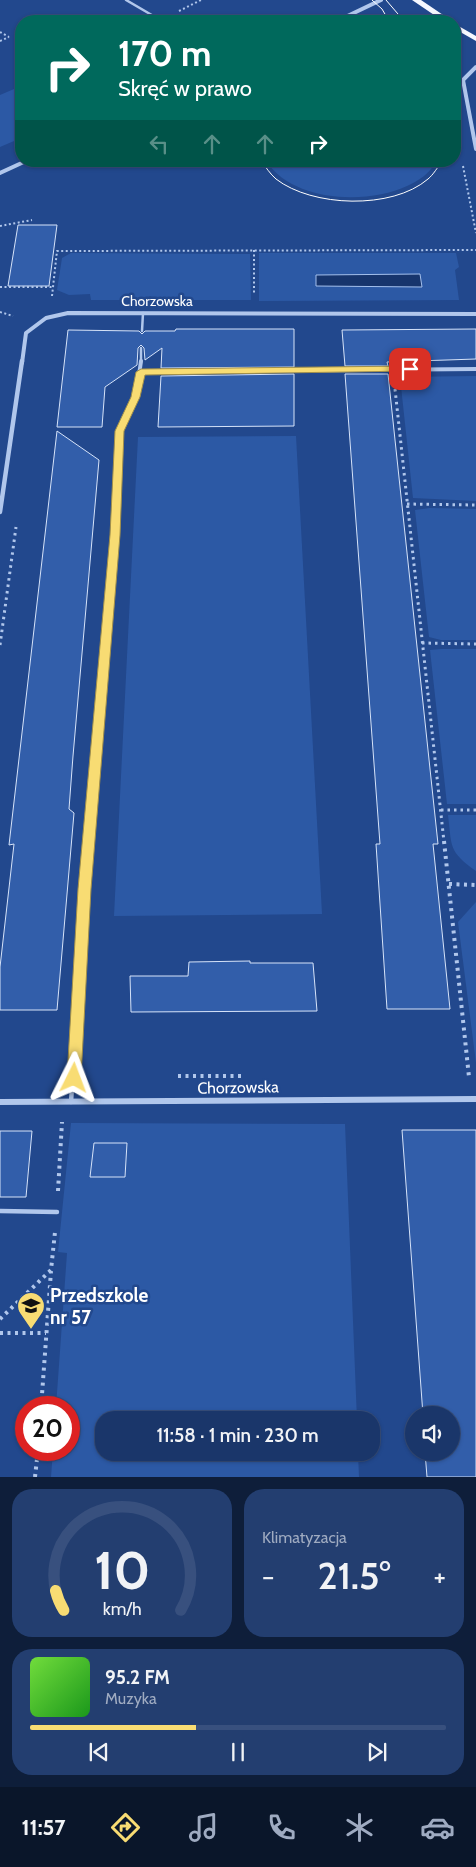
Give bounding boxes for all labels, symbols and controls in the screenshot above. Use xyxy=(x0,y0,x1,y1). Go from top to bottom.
text: 170 m xyxy=(118,32,211,75)
icon: right xyxy=(35,35,100,100)
text: Skręć w prawo xyxy=(118,75,252,102)
icon: left xyxy=(145,130,173,158)
icon: ahead xyxy=(198,130,226,158)
icon: ahead xyxy=(251,130,279,158)
icon: right xyxy=(304,130,332,158)
street label: Chorzowska xyxy=(121,292,193,310)
pin xyxy=(389,348,431,390)
icon: arrive xyxy=(396,355,424,383)
position arrow xyxy=(47,1051,99,1103)
street label: Chorzowska xyxy=(197,1077,279,1098)
place label: Przedszkole nr 57 xyxy=(50,1284,148,1329)
school or university icon: Przedszkole nr 57 xyxy=(16,1291,46,1330)
speed limit sign: 20 xyxy=(15,1396,80,1461)
map controls xyxy=(405,1406,460,1461)
button: sound xyxy=(405,1406,460,1461)
text: 11:58 · 1 min · 230 m xyxy=(156,1424,319,1447)
text: Klimatyzacja xyxy=(262,1528,347,1547)
text: 10 xyxy=(94,1539,150,1602)
text: 21.5° xyxy=(317,1552,391,1599)
text: − xyxy=(262,1559,274,1593)
text: + xyxy=(434,1559,446,1593)
text: km/h xyxy=(102,1598,142,1619)
text: 95.2 FM xyxy=(105,1666,170,1689)
text: Muzyka xyxy=(105,1689,157,1708)
icon: previous xyxy=(85,1738,113,1766)
icon: pause xyxy=(224,1738,252,1766)
icon: next xyxy=(363,1738,391,1766)
icon: directions xyxy=(108,1810,143,1845)
icon: music xyxy=(186,1810,221,1845)
icon: phone xyxy=(264,1810,299,1845)
icon: climate xyxy=(342,1810,377,1845)
icon: car xyxy=(420,1810,455,1845)
text: 11:57 xyxy=(21,1814,66,1841)

